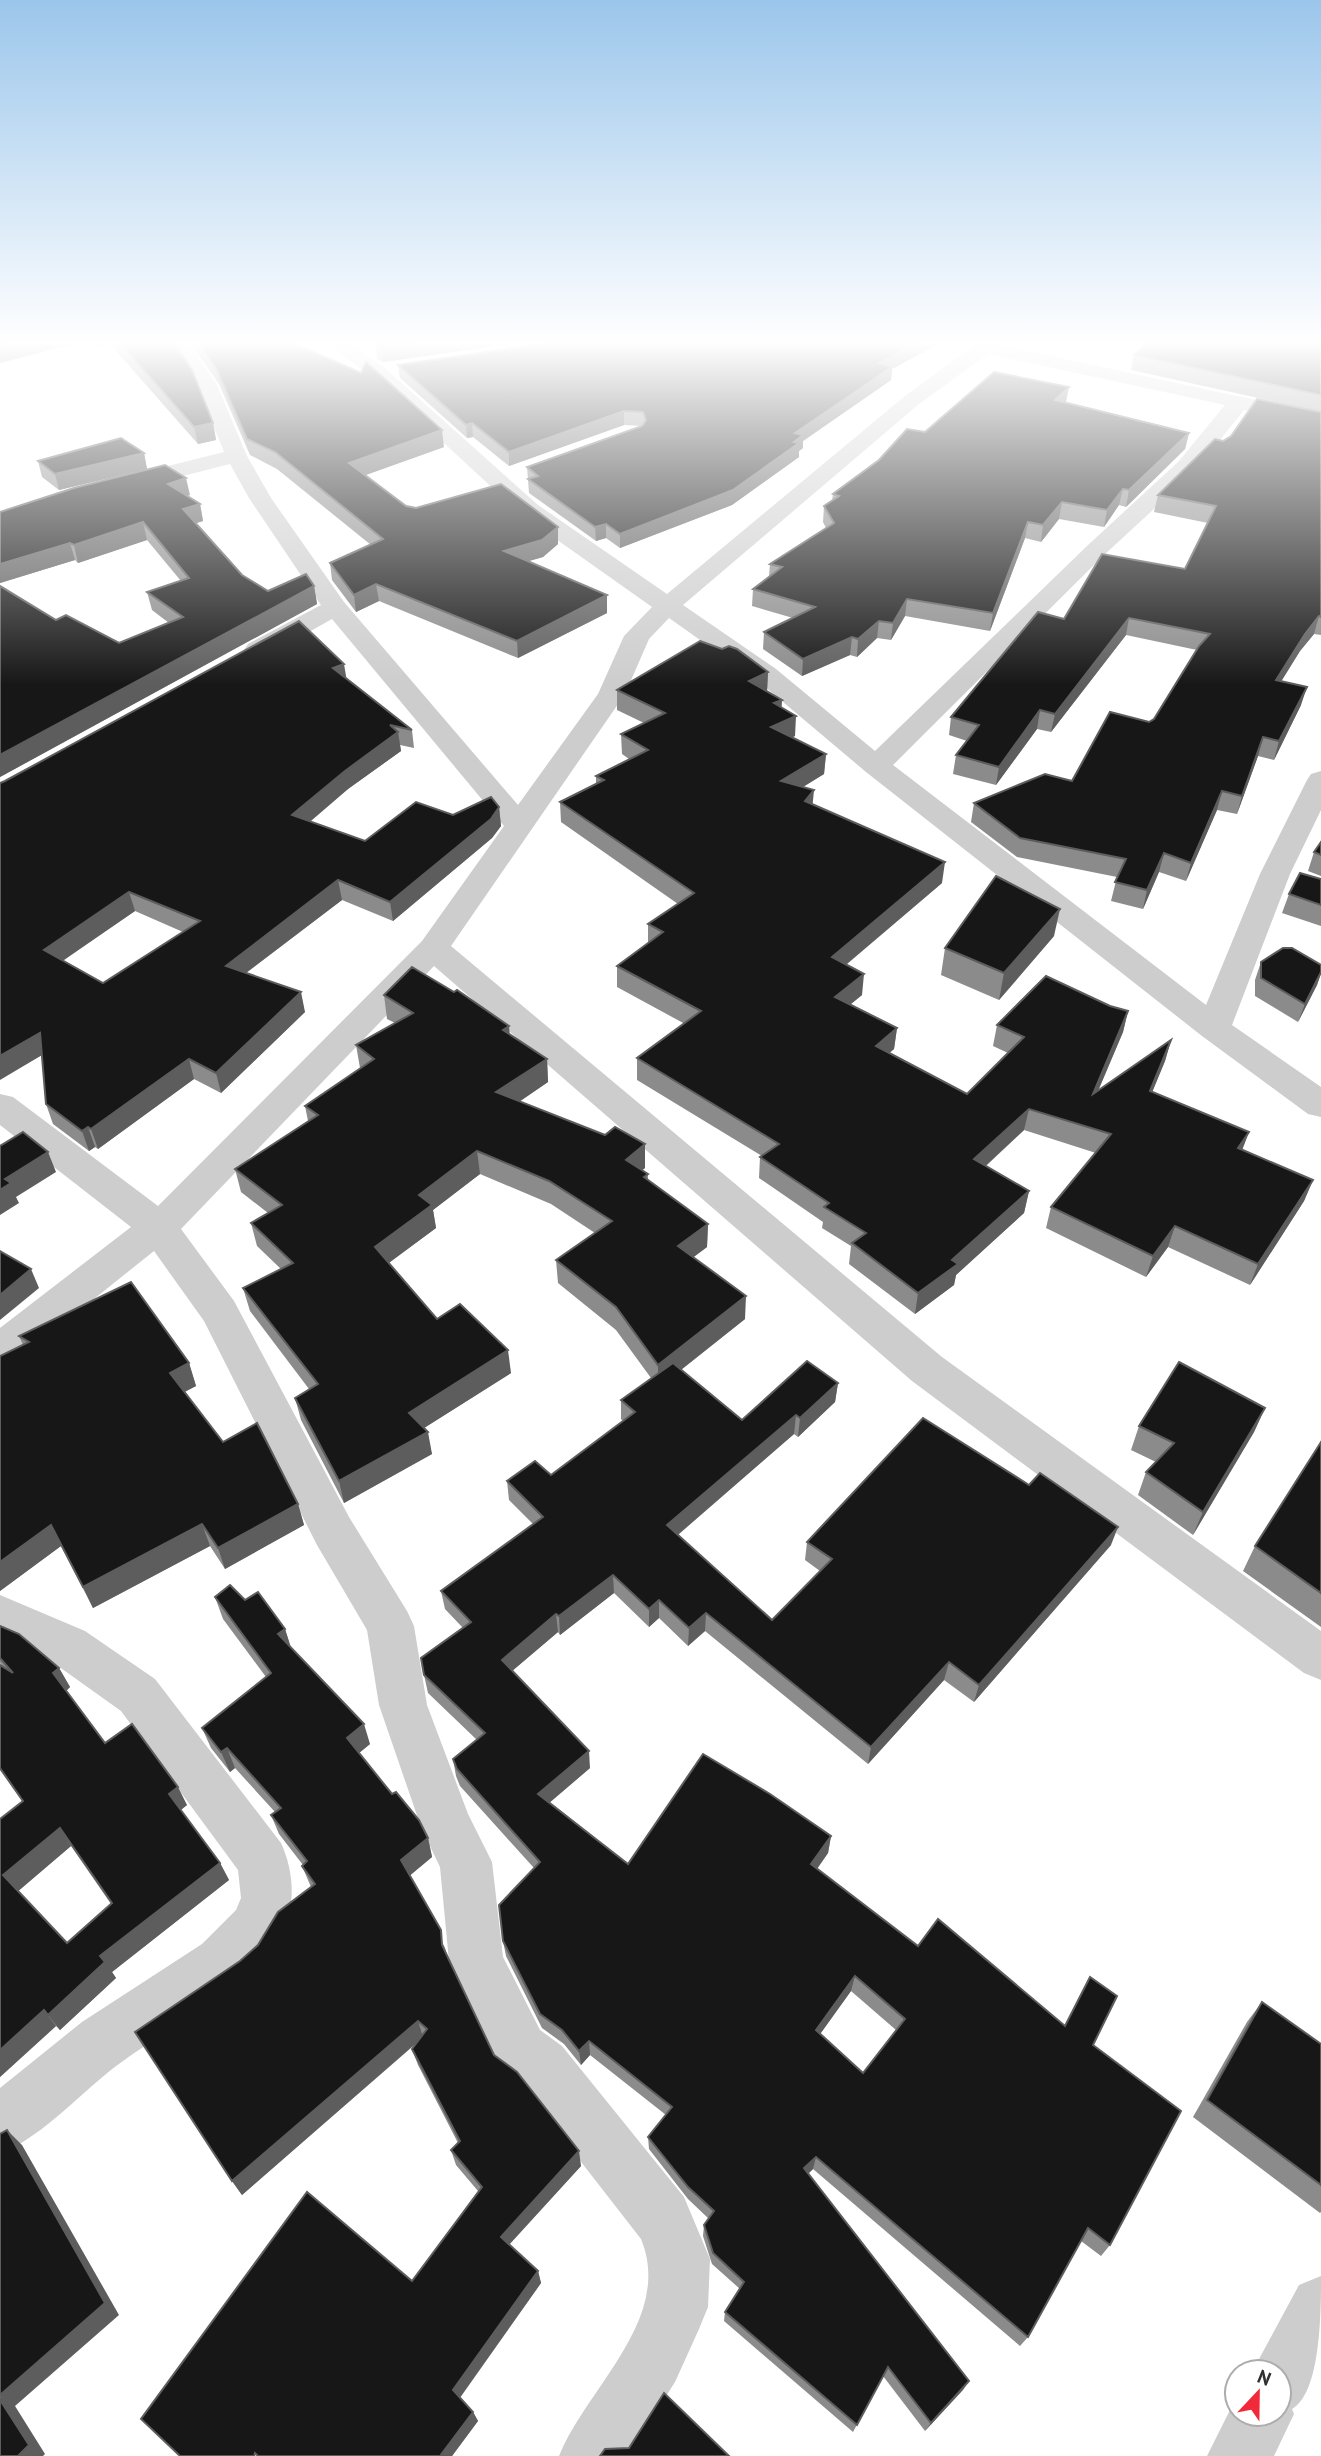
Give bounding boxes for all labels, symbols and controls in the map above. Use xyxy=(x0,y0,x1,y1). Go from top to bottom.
north arrow xyxy=(1223,2358,1293,2428)
text: N xyxy=(1254,2364,1275,2391)

